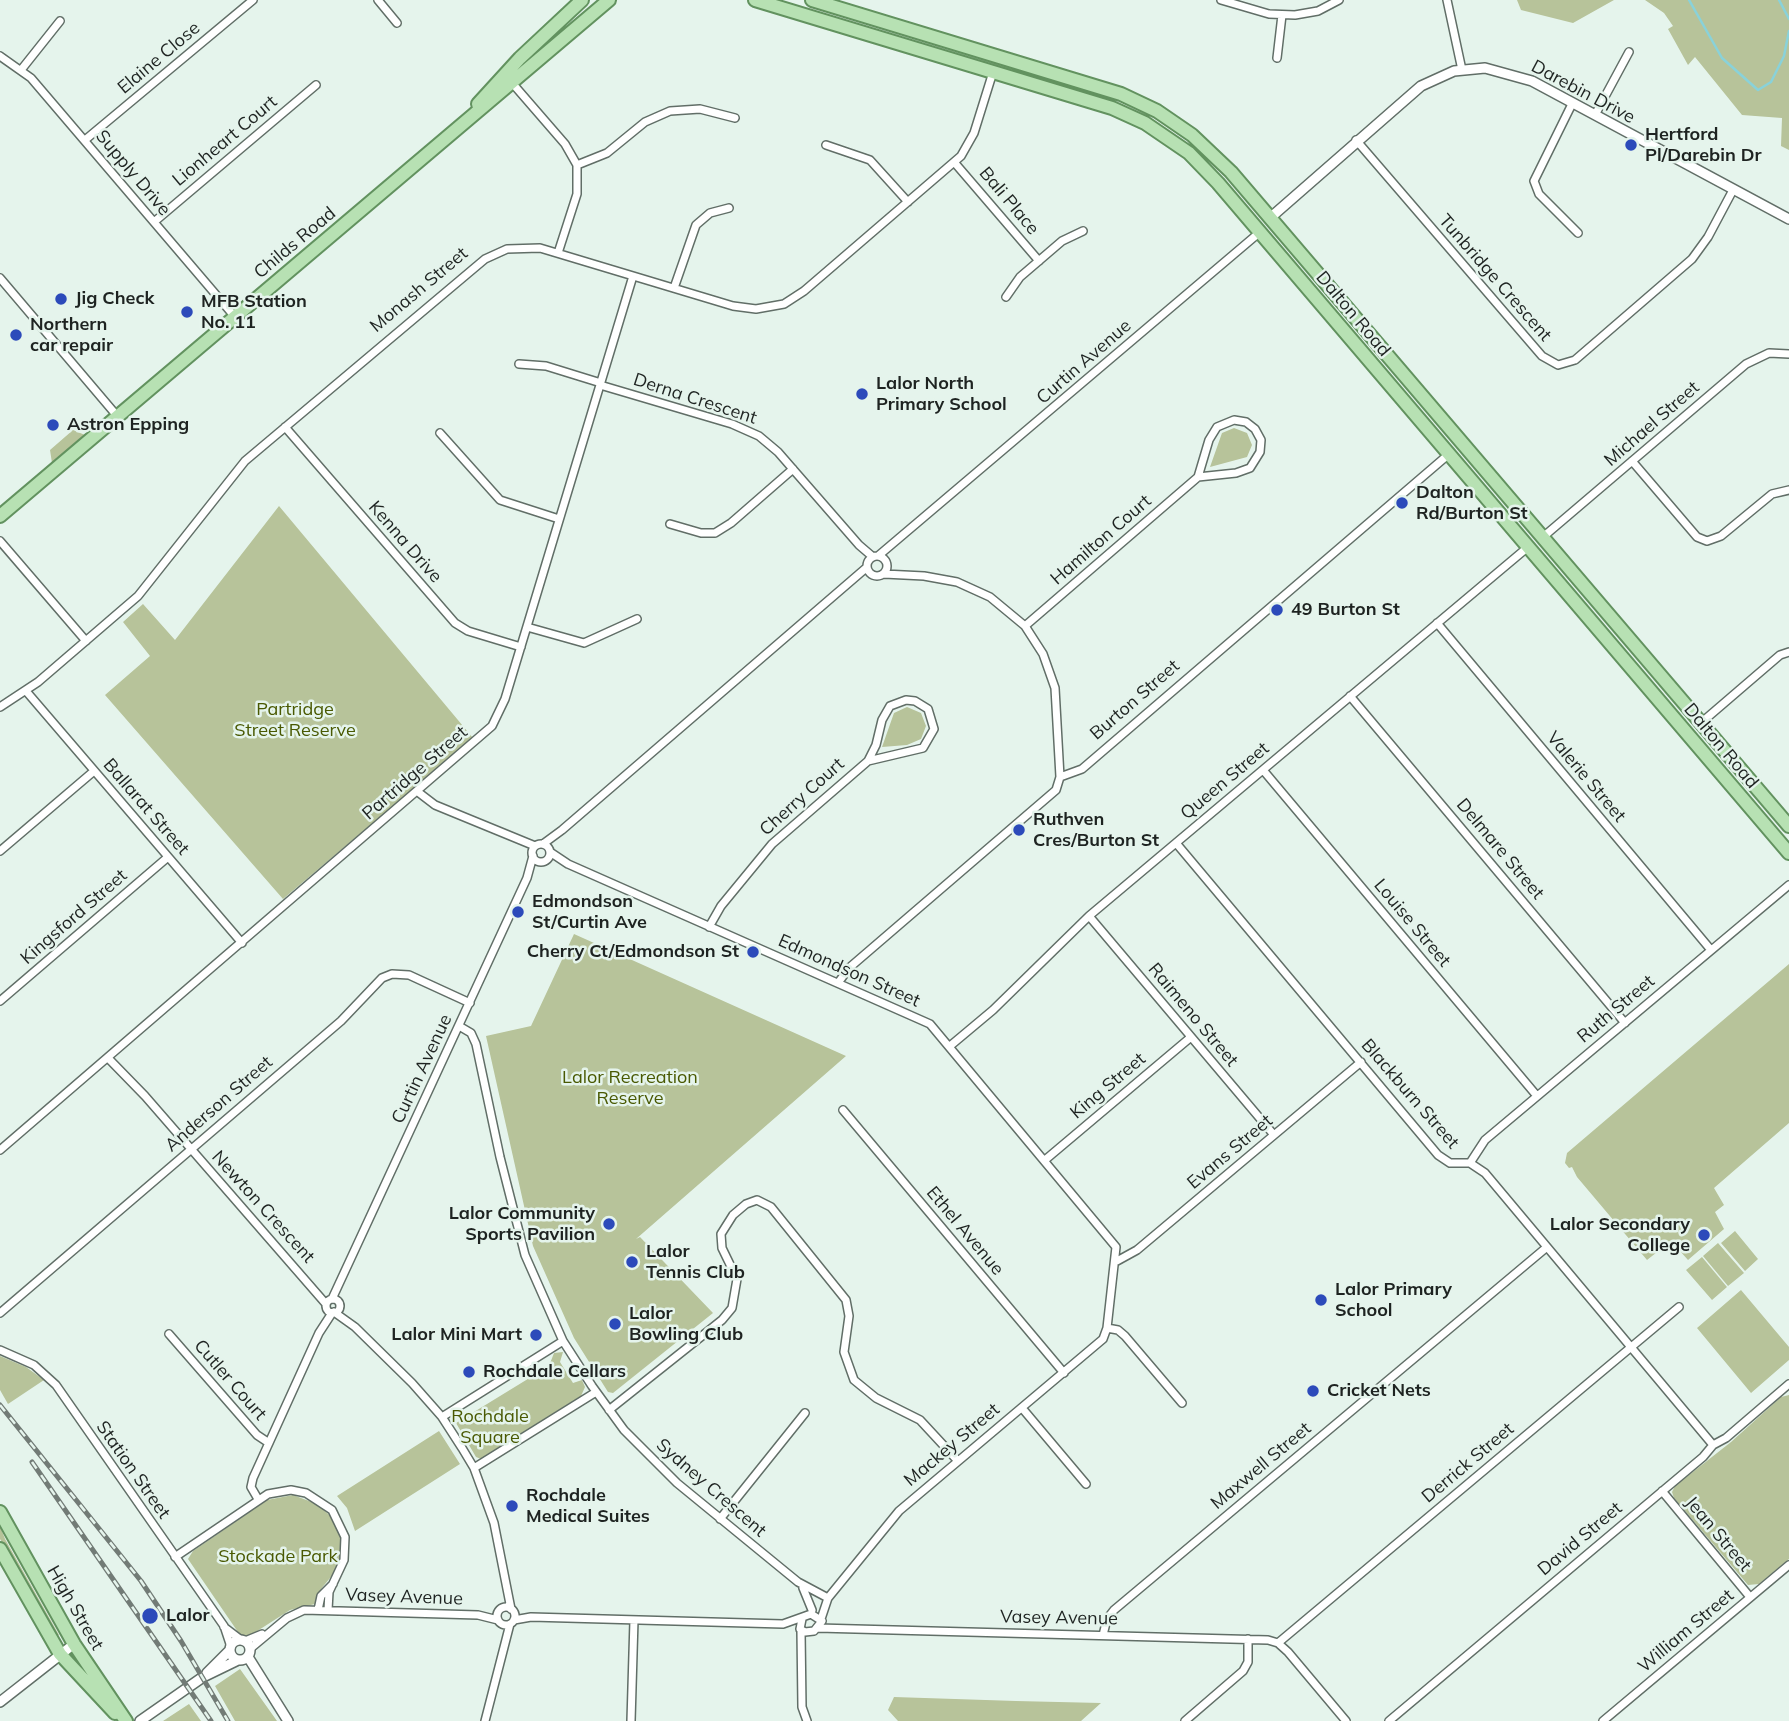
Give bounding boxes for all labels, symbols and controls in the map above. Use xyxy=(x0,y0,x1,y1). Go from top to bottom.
street label: Elaine Close xyxy=(114,17,204,99)
street label: Darebin Drive xyxy=(1527,56,1639,128)
street label: Lionheart Court xyxy=(168,91,282,191)
place label: Hertford Pl/Darebin Dr xyxy=(1645,124,1761,166)
street label: Supply Drive xyxy=(91,126,175,220)
marker: Hertford Pl/Darebin Dr xyxy=(1623,137,1639,153)
street label: Bali Place xyxy=(974,163,1044,239)
street label: Childs Road xyxy=(250,203,340,283)
street label: Tunbridge Crescent xyxy=(1434,210,1556,346)
street label: Monash Street xyxy=(366,243,472,337)
street label: Dalton Road xyxy=(1311,267,1395,361)
place label: Jig Check xyxy=(75,288,154,310)
marker: Jig Check xyxy=(53,291,69,307)
place label: MFB Station No. 11 xyxy=(201,291,307,334)
marker: MFB Station No. 11 xyxy=(179,304,195,320)
place label: Northern car repair xyxy=(30,314,113,356)
street label: Curtin Avenue xyxy=(1032,315,1136,409)
marker: Northern car repair xyxy=(8,327,24,343)
street label: Derna Crescent xyxy=(630,369,760,429)
place label: Lalor North Primary School xyxy=(876,373,1007,416)
street label: Michael Street xyxy=(1600,377,1704,471)
marker: Lalor North Primary School xyxy=(854,386,870,402)
place label: Astron Epping xyxy=(67,414,189,436)
marker: Astron Epping xyxy=(45,417,61,433)
place label: Dalton Rd/Burton St xyxy=(1416,482,1527,524)
street label: Hamilton Court xyxy=(1046,490,1156,590)
marker: Dalton Rd/Burton St xyxy=(1394,495,1410,511)
street label: Kenna Drive xyxy=(364,497,446,587)
place label: 49 Burton St xyxy=(1291,599,1400,621)
marker: 49 Burton St xyxy=(1269,602,1285,618)
street label: Burton Street xyxy=(1086,655,1184,745)
park label: Partridge Street Reserve xyxy=(234,699,356,742)
street label: Dalton Road xyxy=(1679,699,1763,793)
street label: Partridge Street xyxy=(358,722,472,824)
street label: Valerie Street xyxy=(1542,727,1630,827)
street label: Queen Street xyxy=(1176,738,1274,824)
street label: Cherry Court xyxy=(755,753,849,841)
street label: Ballarat Street xyxy=(98,754,194,860)
street label: Delmare Street xyxy=(1452,794,1548,904)
place label: Ruthven Cres/Burton St xyxy=(1033,809,1159,852)
marker: Ruthven Cres/Burton St xyxy=(1011,822,1027,838)
street label: Kingsford Street xyxy=(16,865,132,969)
street label: Louise Street xyxy=(1369,875,1455,971)
place label: Edmondson St/Curtin Ave xyxy=(532,891,647,934)
marker: Edmondson St/Curtin Ave xyxy=(510,904,526,920)
street label: Edmondson Street xyxy=(775,930,923,1012)
place label: Cherry Ct/Edmondson St xyxy=(527,941,739,963)
marker: Cherry Ct/Edmondson St xyxy=(745,944,761,960)
street label: Raimeno Street xyxy=(1143,959,1243,1071)
street label: Ruth Street xyxy=(1573,970,1659,1048)
street label: Curtin Avenue xyxy=(387,1011,457,1127)
street label: Blackburn Street xyxy=(1357,1035,1463,1153)
street label: King Street xyxy=(1066,1048,1150,1124)
street label: Anderson Street xyxy=(161,1052,277,1156)
park label: Lalor Recreation Reserve xyxy=(562,1067,698,1110)
street label: Evans Street xyxy=(1183,1110,1277,1194)
street label: Newton Crescent xyxy=(207,1146,319,1268)
street label: Ethel Avenue xyxy=(922,1182,1008,1280)
place label: Lalor Community Sports Pavilion xyxy=(449,1203,595,1246)
place label: Lalor Secondary College xyxy=(1550,1214,1690,1256)
marker: Lalor Community Sports Pavilion xyxy=(601,1216,617,1232)
marker: Lalor Secondary College xyxy=(1696,1227,1712,1243)
place label: Lalor Tennis Club xyxy=(646,1241,745,1284)
marker: Lalor Tennis Club xyxy=(624,1254,640,1270)
place label: Lalor Primary School xyxy=(1335,1279,1452,1322)
marker: Lalor Primary School xyxy=(1313,1292,1329,1308)
place label: Lalor Bowling Club xyxy=(629,1303,743,1346)
marker: Lalor Bowling Club xyxy=(607,1316,623,1332)
place label: Lalor Mini Mart xyxy=(391,1324,522,1346)
marker: Lalor Mini Mart xyxy=(528,1327,544,1343)
street label: Cutler Court xyxy=(189,1335,271,1425)
place label: Rochdale Cellars xyxy=(483,1361,626,1383)
marker: Rochdale Cellars xyxy=(461,1364,477,1380)
place label: Cricket Nets xyxy=(1327,1380,1431,1402)
marker: Cricket Nets xyxy=(1305,1383,1321,1399)
street label: Mackey Street xyxy=(900,1399,1004,1491)
park label: Rochdale Square xyxy=(451,1406,529,1448)
street label: Station Street xyxy=(91,1417,175,1523)
street label: Maxwell Street xyxy=(1207,1418,1315,1514)
street label: Derrick Street xyxy=(1418,1418,1518,1508)
street label: Sydney Crescent xyxy=(652,1434,770,1542)
place label: Rochdale Medical Suites xyxy=(526,1485,650,1528)
street label: Jean Street xyxy=(1680,1492,1756,1576)
marker: Rochdale Medical Suites xyxy=(504,1498,520,1514)
street label: David Street xyxy=(1534,1498,1626,1580)
park label: Stockade Park xyxy=(218,1546,338,1568)
street label: High Street xyxy=(42,1562,108,1654)
street label: Vasey Avenue xyxy=(345,1584,463,1610)
street label: William Street xyxy=(1634,1585,1738,1677)
place label: Lalor xyxy=(166,1605,210,1627)
marker: Lalor xyxy=(140,1606,160,1626)
street label: Vasey Avenue xyxy=(1000,1606,1118,1630)

